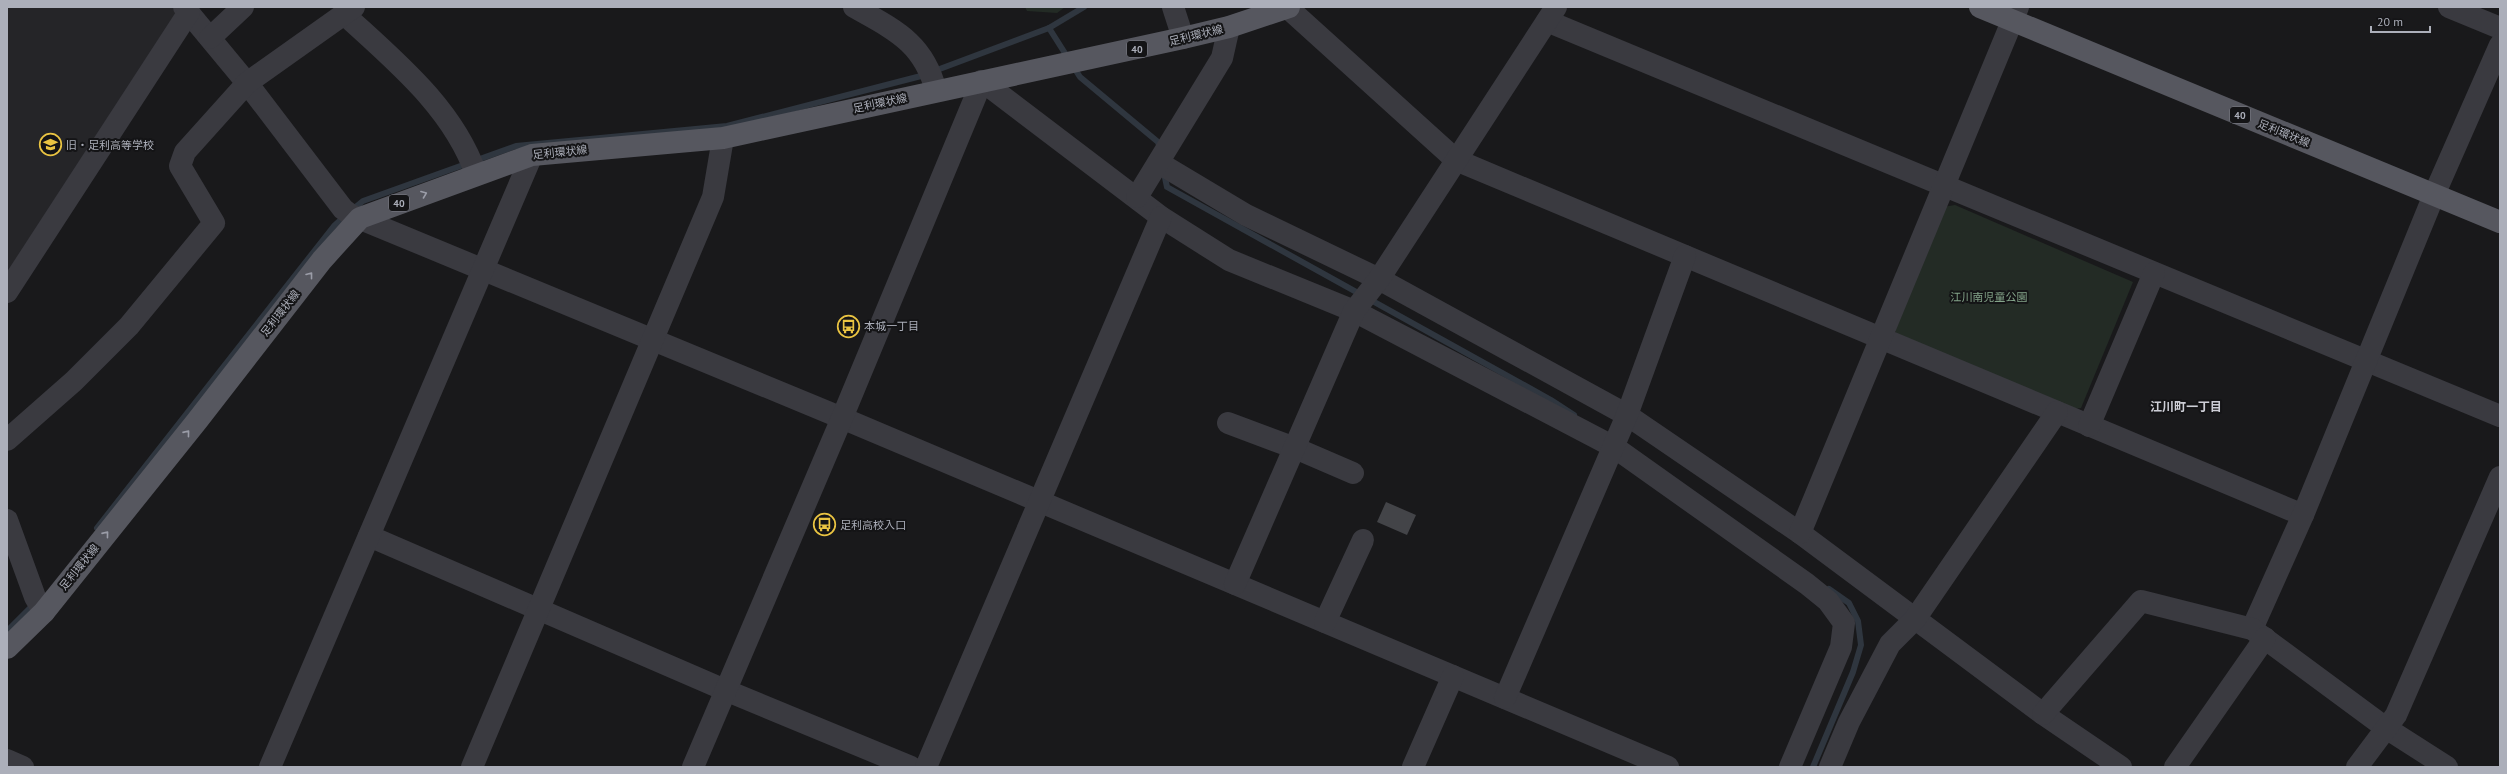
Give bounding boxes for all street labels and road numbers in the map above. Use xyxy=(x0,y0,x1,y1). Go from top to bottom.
street label: 足利環状線 xyxy=(1168,22,1224,48)
road number: 40 xyxy=(1127,41,1147,57)
street label: 足利環状線 xyxy=(852,90,908,116)
road number: 40 xyxy=(2230,107,2250,123)
street label: 足利環状線 xyxy=(2256,116,2312,150)
street label: 足利環状線 xyxy=(532,142,588,162)
road number: 40 xyxy=(389,195,409,211)
street label: 足利環状線 xyxy=(258,287,302,339)
street label: 足利環状線 xyxy=(56,541,102,593)

